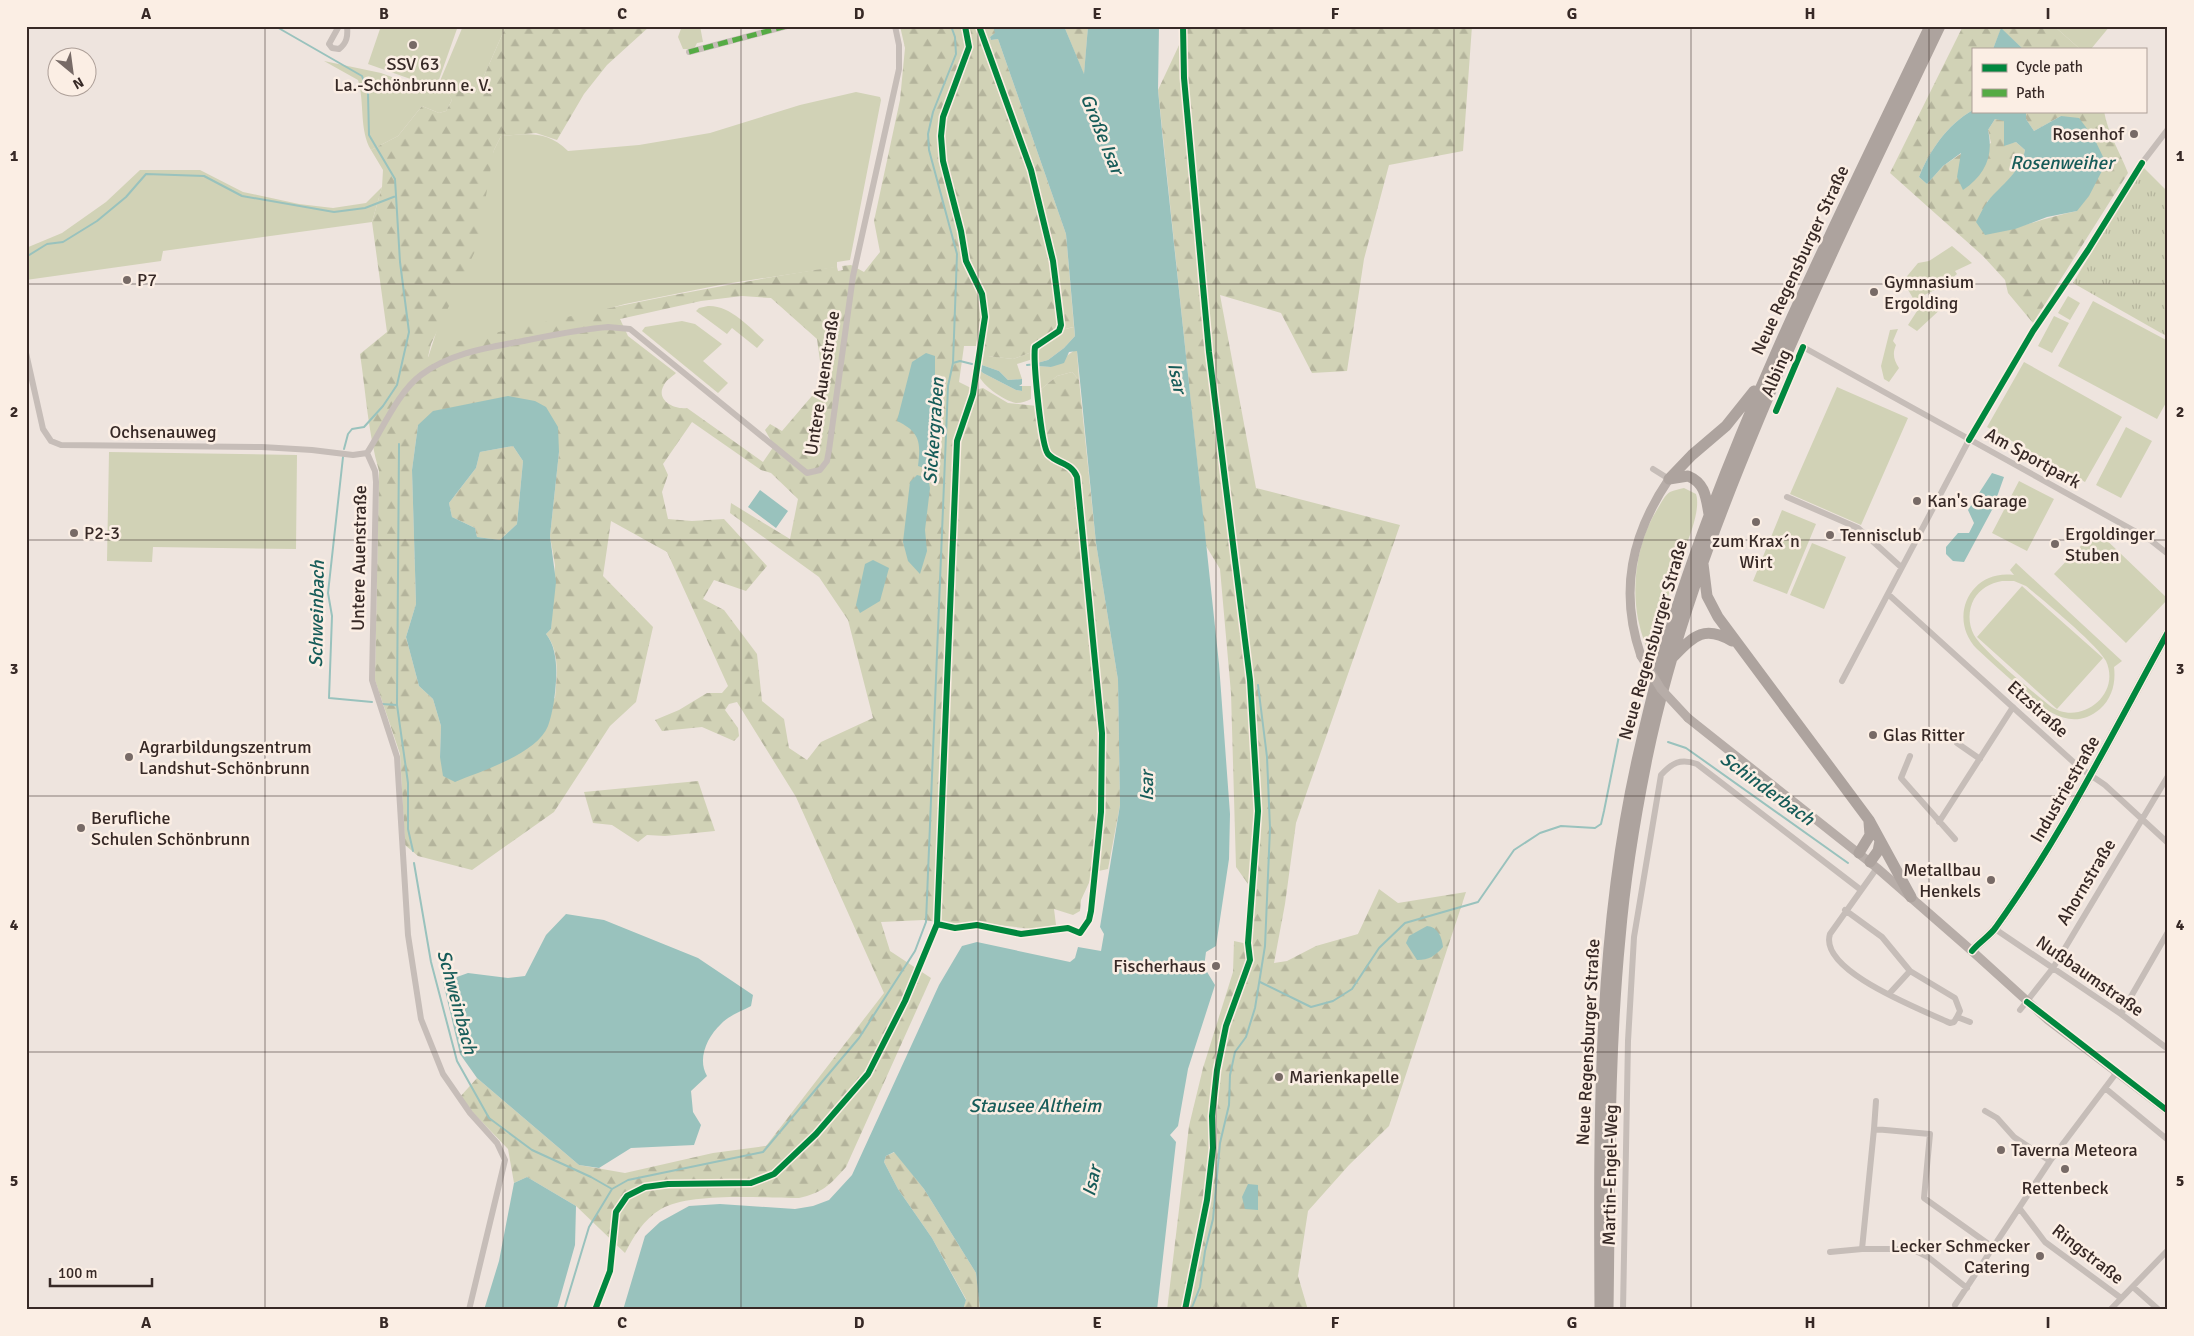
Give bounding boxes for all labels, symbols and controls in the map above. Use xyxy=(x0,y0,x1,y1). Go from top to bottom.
text: A xyxy=(141,4,152,24)
text: B xyxy=(379,4,389,24)
text: C xyxy=(617,4,627,24)
text: D xyxy=(854,4,865,24)
text: E xyxy=(1092,4,1102,24)
text: F xyxy=(1331,4,1340,24)
text: G xyxy=(1567,4,1577,24)
text: H xyxy=(1805,4,1815,24)
text: I xyxy=(2045,4,2051,24)
marker: SSV 63 La.-Schönbrunn e. V. xyxy=(407,39,419,51)
north arrow xyxy=(48,48,98,98)
legend xyxy=(1972,48,2146,112)
place label: SSV 63 La.-Schönbrunn e. V. xyxy=(334,53,492,96)
text: Cycle path xyxy=(2016,58,2083,76)
text: N xyxy=(70,73,86,93)
text: Path xyxy=(2016,84,2045,102)
water label: Große Isar xyxy=(1075,90,1130,181)
place label: Rosenhof xyxy=(2052,123,2125,145)
marker: Rosenhof xyxy=(2128,128,2140,140)
text: 1 xyxy=(10,146,19,166)
text: 1 xyxy=(2176,146,2185,166)
water label: Rosenweiher xyxy=(2010,151,2117,175)
street label: Neue Regensburger Straße xyxy=(1746,162,1854,358)
place label: P7 xyxy=(137,269,157,291)
place label: Gymnasium Ergolding xyxy=(1884,271,1974,314)
marker: P7 xyxy=(121,274,133,286)
marker: Gymnasium Ergolding xyxy=(1868,286,1880,298)
street label: Untere Auenstraße xyxy=(800,309,844,457)
street label: Albing xyxy=(1756,346,1796,400)
water label: Isar xyxy=(1162,361,1193,398)
water label: Sickergraben xyxy=(918,376,950,485)
text: 2 xyxy=(10,402,18,422)
text: 2 xyxy=(2176,402,2184,422)
street label: Ochsenauweg xyxy=(109,421,217,443)
street label: Am Sportpark xyxy=(1981,423,2085,493)
street label: Untere Auenstraße xyxy=(347,485,371,631)
place label: Kan's Garage xyxy=(1927,490,2027,512)
marker: Kan's Garage xyxy=(1911,495,1923,507)
marker: zum Krax´n Wirt xyxy=(1750,516,1762,528)
place label: P2-3 xyxy=(84,522,120,544)
place label: Ergoldinger Stuben xyxy=(2065,523,2155,566)
place label: Tennisclub xyxy=(1840,524,1922,546)
marker: P2-3 xyxy=(68,527,80,539)
marker: Tennisclub xyxy=(1824,529,1836,541)
place label: zum Krax´n Wirt xyxy=(1712,530,1800,573)
street label: Neue Regensburger Straße xyxy=(1614,538,1692,742)
marker: Ergoldinger Stuben xyxy=(2049,538,2061,550)
water label: Schweinbach xyxy=(304,560,330,668)
text: 3 xyxy=(10,659,18,679)
text: 3 xyxy=(2176,659,2184,679)
street label: Etzstraße xyxy=(2003,676,2073,742)
place label: Glas Ritter xyxy=(1883,724,1965,746)
marker: Glas Ritter xyxy=(1867,729,1879,741)
street label: Industriestraße xyxy=(2026,732,2104,846)
place label: Agrarbildungszentrum Landshut-Schönbrunn xyxy=(139,736,311,779)
water label: Schinderbach xyxy=(1715,747,1819,832)
marker: Agrarbildungszentrum Landshut-Schönbrunn xyxy=(123,751,135,763)
water label: Isar xyxy=(1135,768,1159,801)
place label: Berufliche Schulen Schönbrunn xyxy=(91,807,250,850)
marker: Berufliche Schulen Schönbrunn xyxy=(75,822,87,834)
street label: Ahornstraße xyxy=(2052,835,2120,929)
place label: Metallbau Henkels xyxy=(1903,859,1981,902)
marker: Metallbau Henkels xyxy=(1985,874,1997,886)
text: 4 xyxy=(10,915,19,935)
text: 4 xyxy=(2176,915,2185,935)
street label: Nußbaumstraße xyxy=(2032,931,2148,1021)
street label: Neue Regensburger Straße xyxy=(1572,938,1604,1146)
water label: Schweinbach xyxy=(432,947,483,1057)
place label: Fischerhaus xyxy=(1113,955,1206,977)
marker: Fischerhaus xyxy=(1210,960,1222,972)
place label: Marienkapelle xyxy=(1289,1066,1399,1088)
marker: Marienkapelle xyxy=(1273,1071,1285,1083)
water label: Stausee Altheim xyxy=(969,1094,1102,1118)
street label: Martin-Engel-Weg xyxy=(1598,1104,1622,1246)
place label: Taverna Meteora xyxy=(2011,1139,2138,1161)
marker: Taverna Meteora xyxy=(1995,1144,2007,1156)
water label: Isar xyxy=(1077,1161,1108,1199)
marker: Rettenbeck xyxy=(2059,1163,2071,1175)
text: 5 xyxy=(10,1171,18,1191)
text: 5 xyxy=(2176,1171,2184,1191)
place label: Rettenbeck xyxy=(2022,1177,2108,1199)
street label: Ringstraße xyxy=(2048,1219,2128,1289)
place label: Lecker Schmecker Catering xyxy=(1891,1235,2030,1278)
marker: Lecker Schmecker Catering xyxy=(2034,1250,2046,1262)
scale bar xyxy=(50,1256,152,1288)
text: 100 m xyxy=(58,1264,98,1282)
text: A xyxy=(141,1313,152,1333)
text: B xyxy=(379,1313,389,1333)
text: C xyxy=(617,1313,627,1333)
text: D xyxy=(854,1313,865,1333)
text: E xyxy=(1092,1313,1102,1333)
text: F xyxy=(1331,1313,1340,1333)
text: G xyxy=(1567,1313,1577,1333)
text: H xyxy=(1805,1313,1815,1333)
text: I xyxy=(2045,1313,2051,1333)

